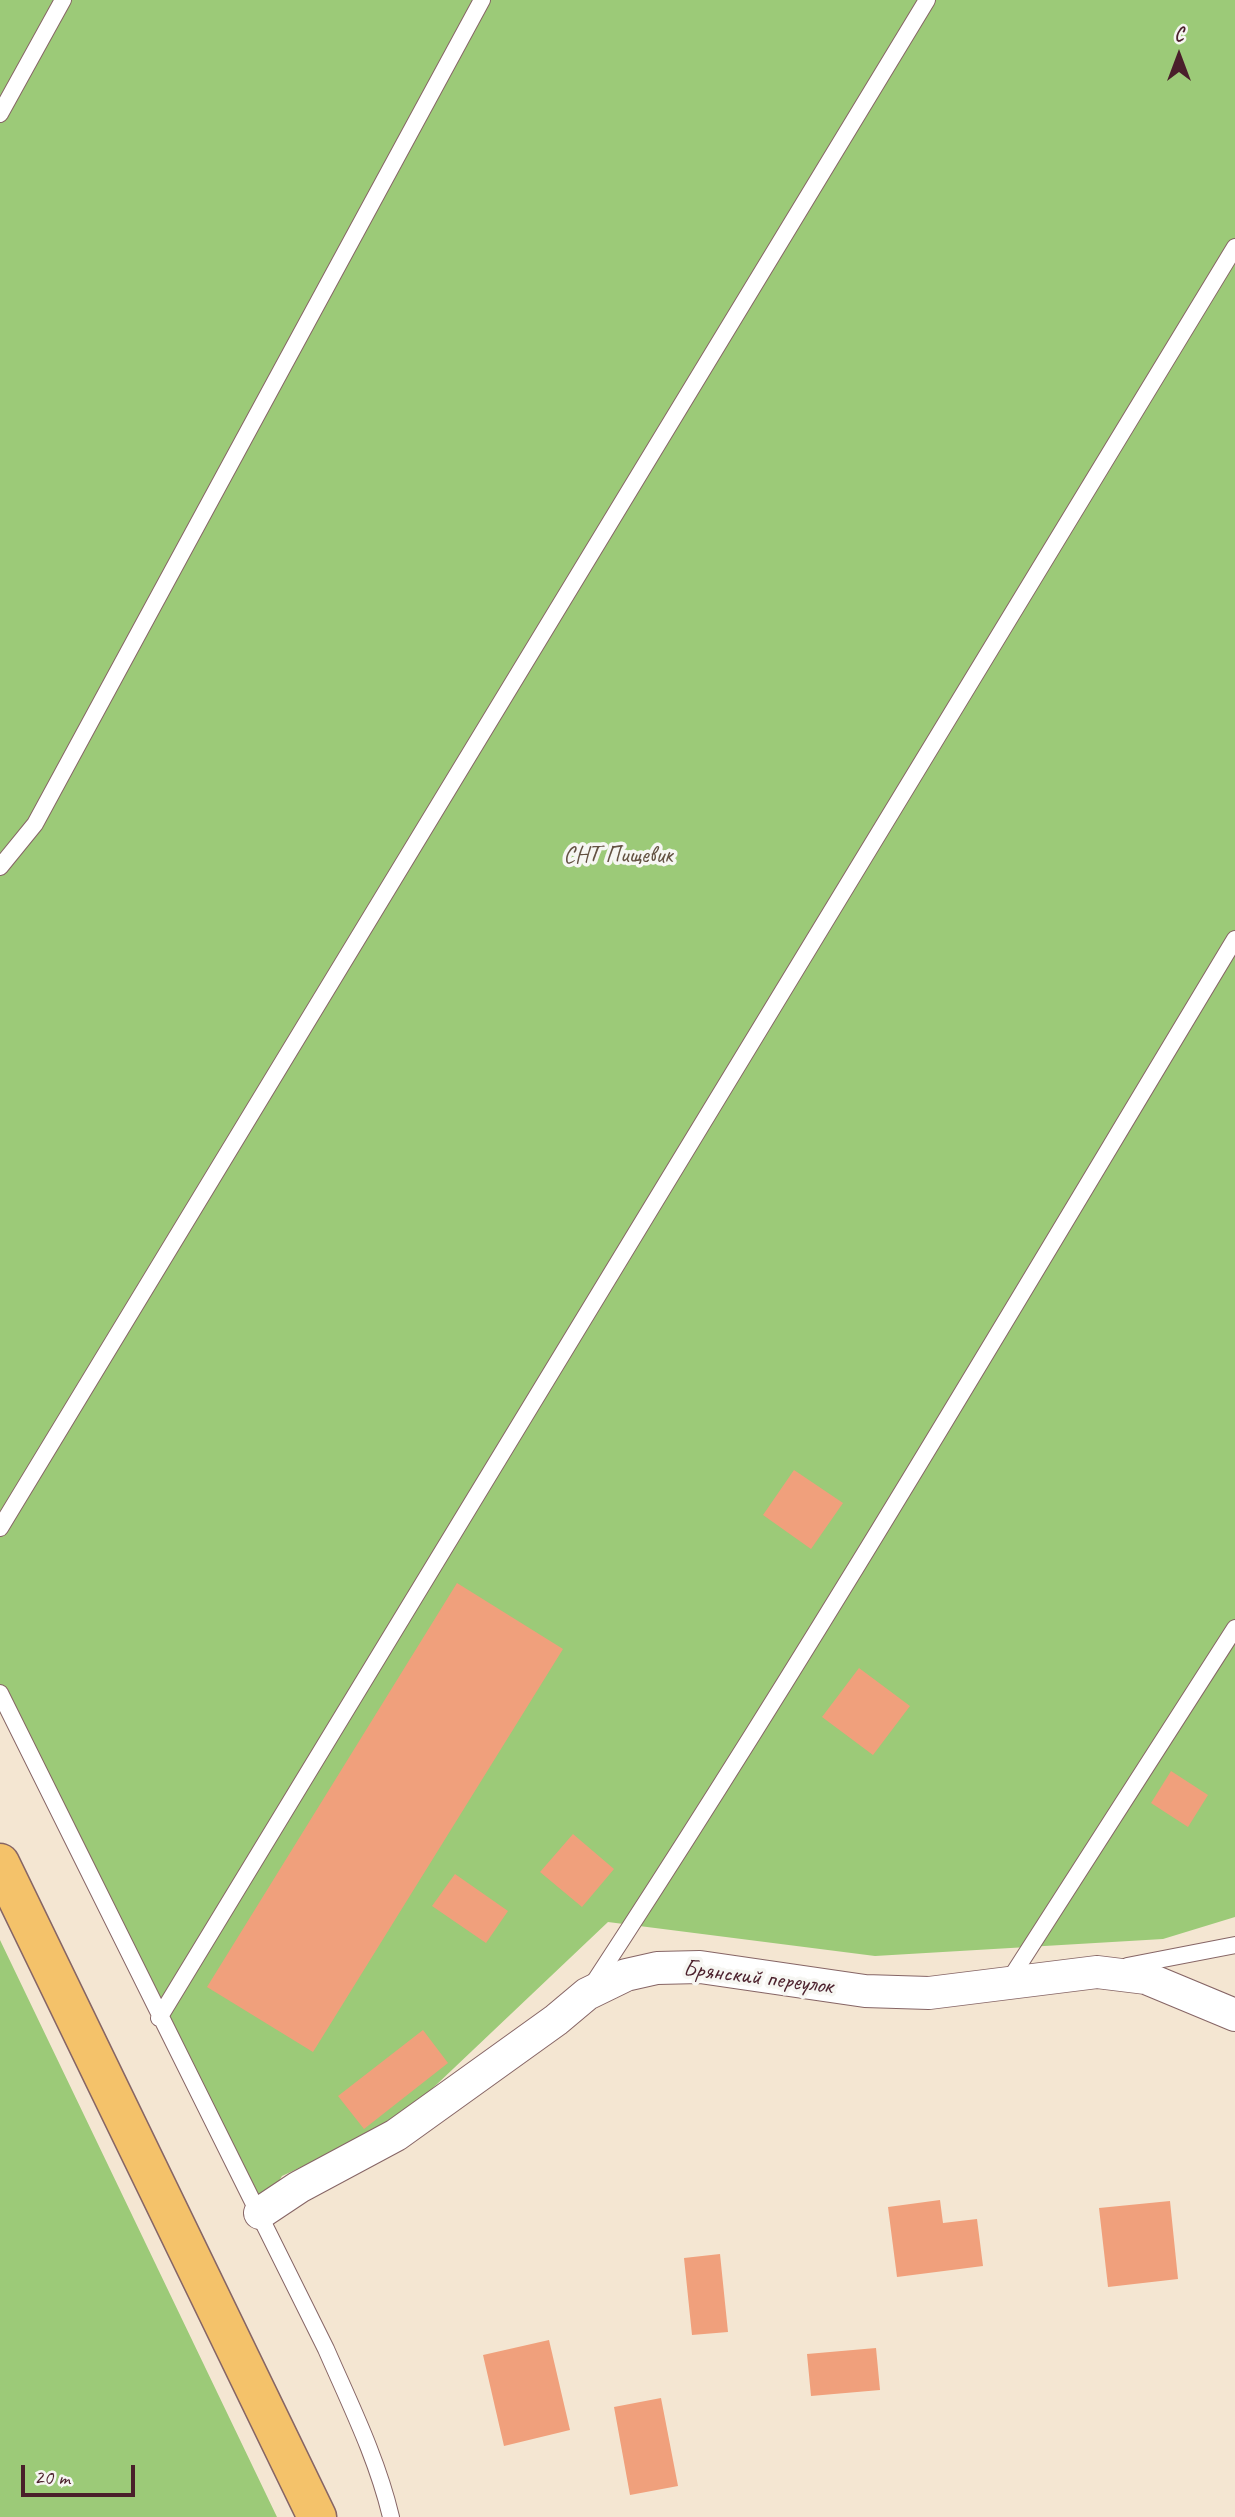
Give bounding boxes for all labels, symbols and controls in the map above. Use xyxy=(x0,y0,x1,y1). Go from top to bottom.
north arrow xyxy=(1144,21,1214,91)
text: С xyxy=(1174,23,1184,47)
park label: СНТ Пищевик xyxy=(563,842,673,870)
street label: Брянский переулок xyxy=(682,1955,834,2001)
scale bar xyxy=(24,2450,138,2494)
text: 20 m xyxy=(34,2464,70,2490)

